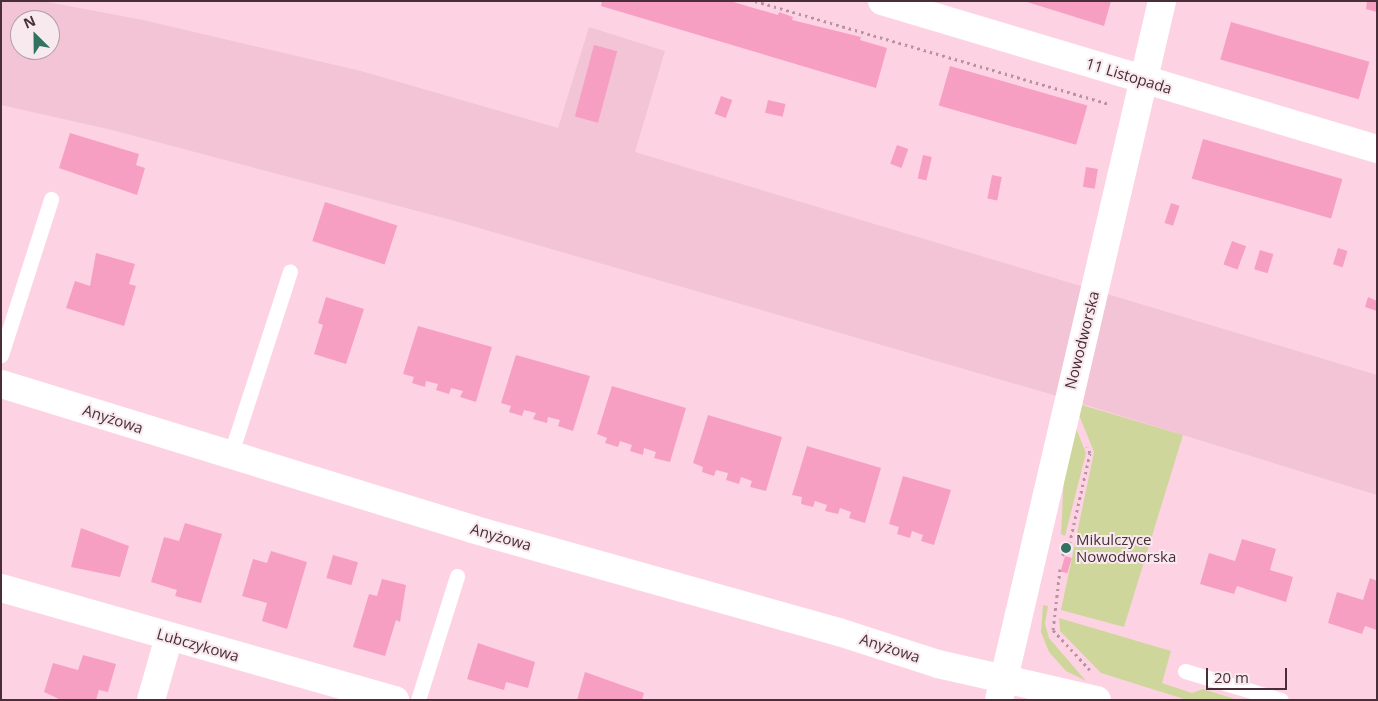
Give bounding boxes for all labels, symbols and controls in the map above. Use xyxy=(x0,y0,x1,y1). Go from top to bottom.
north arrow xyxy=(10,10,60,60)
text: N xyxy=(20,11,38,33)
street label: 11 Listopada xyxy=(1084,54,1174,98)
street label: Nowodworska xyxy=(1061,289,1103,391)
street label: Anyżowa xyxy=(81,401,145,437)
street label: Anyżowa xyxy=(469,520,533,554)
place label: Mikulczyce Nowodworska xyxy=(1076,530,1176,565)
marker: Mikulczyce Nowodworska xyxy=(1060,542,1072,554)
street label: Lubczykowa xyxy=(155,625,241,665)
street label: Anyżowa xyxy=(858,630,922,666)
scale bar xyxy=(1208,658,1289,690)
text: 20 m xyxy=(1214,667,1249,687)

